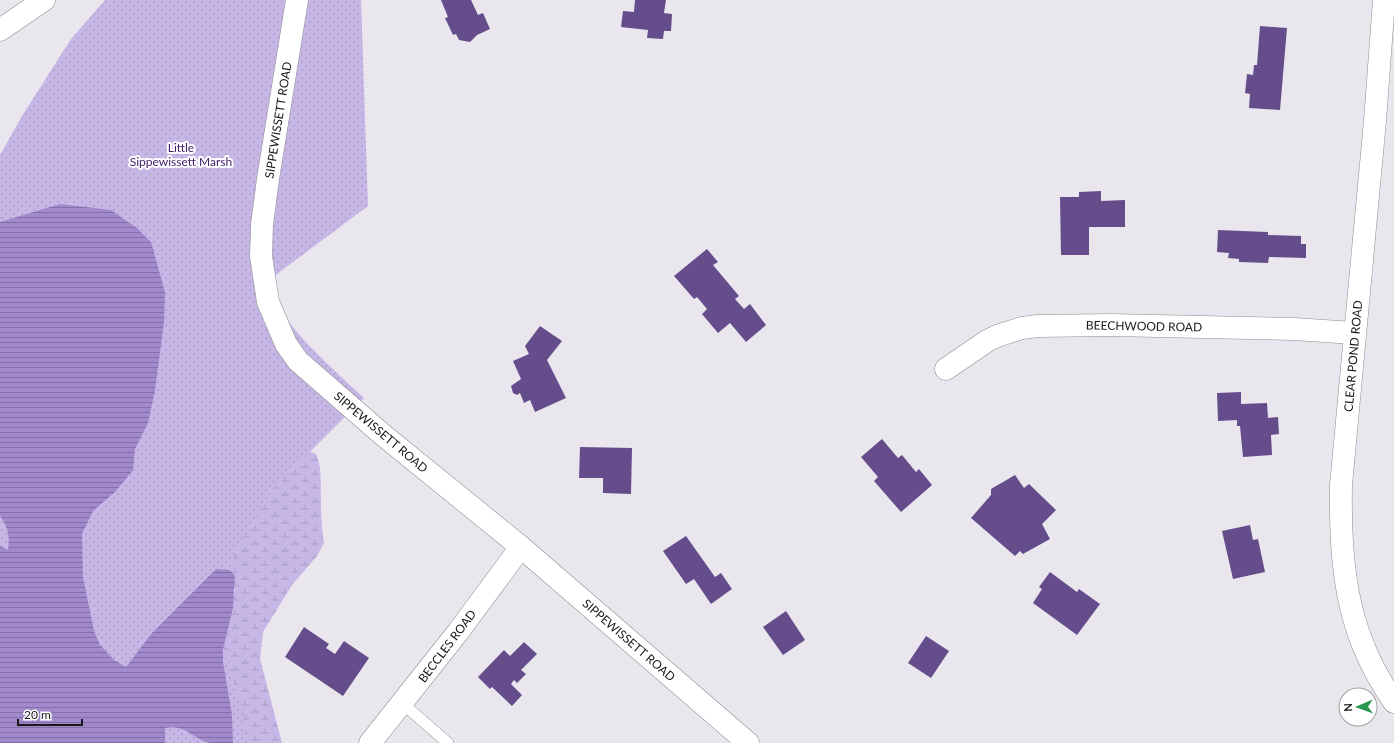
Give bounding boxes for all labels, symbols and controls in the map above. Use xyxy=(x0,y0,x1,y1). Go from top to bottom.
street label: SIPPEWISSETT ROAD xyxy=(261,61,295,179)
park label: Little Sippewissett Marsh xyxy=(130,140,232,169)
street label: CLEAR POND ROAD xyxy=(1341,300,1365,412)
street label: BEECHWOOD ROAD xyxy=(1086,317,1202,335)
street label: SIPPEWISSETT ROAD xyxy=(331,388,431,476)
street label: SIPPEWISSETT ROAD xyxy=(580,596,678,684)
street label: BECCLES ROAD xyxy=(415,607,479,685)
north arrow xyxy=(1338,687,1378,727)
scale bar xyxy=(18,701,82,727)
text: N xyxy=(1341,703,1354,712)
text: 20 m xyxy=(24,707,51,722)

